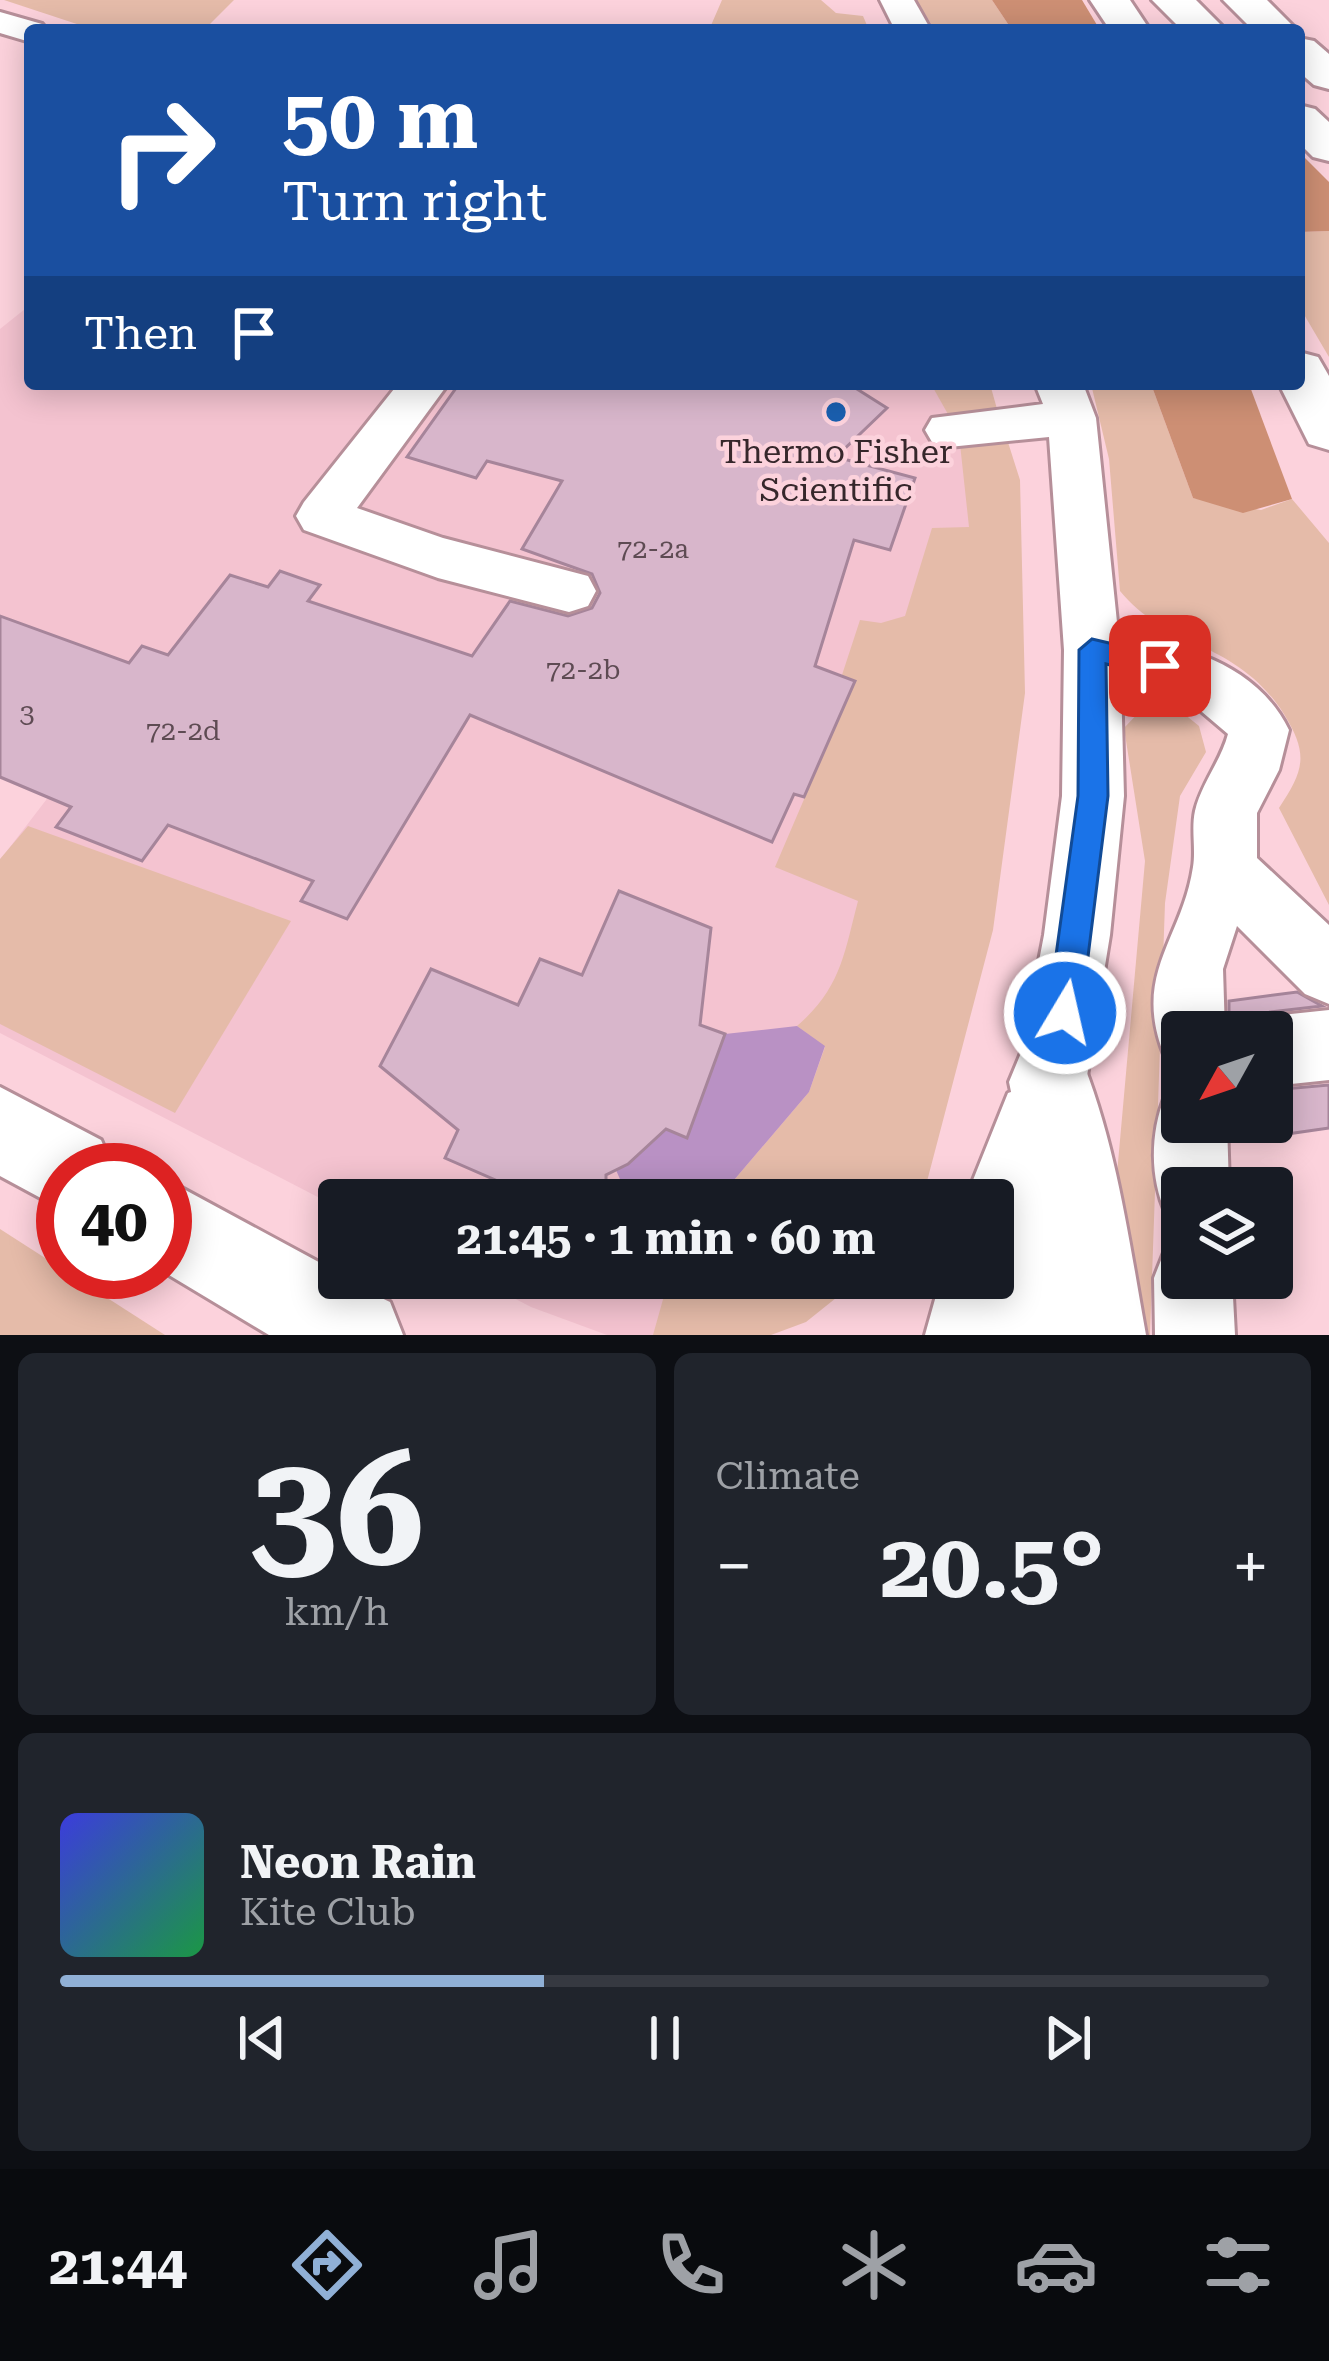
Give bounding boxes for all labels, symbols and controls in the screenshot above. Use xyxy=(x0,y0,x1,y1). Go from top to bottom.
text: 50 m xyxy=(282,70,478,168)
icon: right xyxy=(84,72,240,228)
text: Turn right xyxy=(282,170,547,233)
icon: arrive xyxy=(221,300,287,366)
text: Then xyxy=(84,307,197,360)
marker: Thermo Fisher Scientific xyxy=(823,399,849,425)
place label: Thermo Fisher Scientific xyxy=(720,432,952,509)
house number: 72-2a xyxy=(617,533,689,565)
pin xyxy=(1109,615,1211,717)
icon: arrive xyxy=(1127,633,1193,699)
house number: 72-2b xyxy=(546,654,620,686)
house number: 3 xyxy=(19,698,35,730)
house number: 72-2d xyxy=(146,715,220,747)
position arrow xyxy=(1002,950,1128,1076)
north arrow xyxy=(1161,1011,1293,1143)
map controls xyxy=(1161,1011,1293,1299)
speed limit sign: 40 xyxy=(36,1143,192,1299)
button: layers xyxy=(1161,1167,1293,1299)
text: 21:45 · 1 min · 60 m xyxy=(457,1212,875,1265)
text: 36 xyxy=(249,1419,424,1602)
text: Climate xyxy=(716,1453,860,1499)
text: 20.5° xyxy=(880,1514,1104,1619)
text: − xyxy=(716,1528,752,1605)
text: + xyxy=(1232,1528,1269,1605)
text: km/h xyxy=(285,1589,389,1635)
text: Neon Rain xyxy=(240,1836,476,1889)
text: Kite Club xyxy=(240,1889,416,1935)
icon: previous xyxy=(229,2005,295,2071)
icon: pause xyxy=(632,2005,698,2071)
icon: next xyxy=(1035,2005,1101,2071)
icon: directions xyxy=(285,2223,369,2307)
icon: music xyxy=(467,2223,551,2307)
icon: phone xyxy=(649,2223,733,2307)
icon: climate xyxy=(832,2223,916,2307)
icon: car xyxy=(1014,2223,1098,2307)
icon: filters xyxy=(1196,2223,1280,2307)
text: 21:44 xyxy=(49,2234,187,2297)

